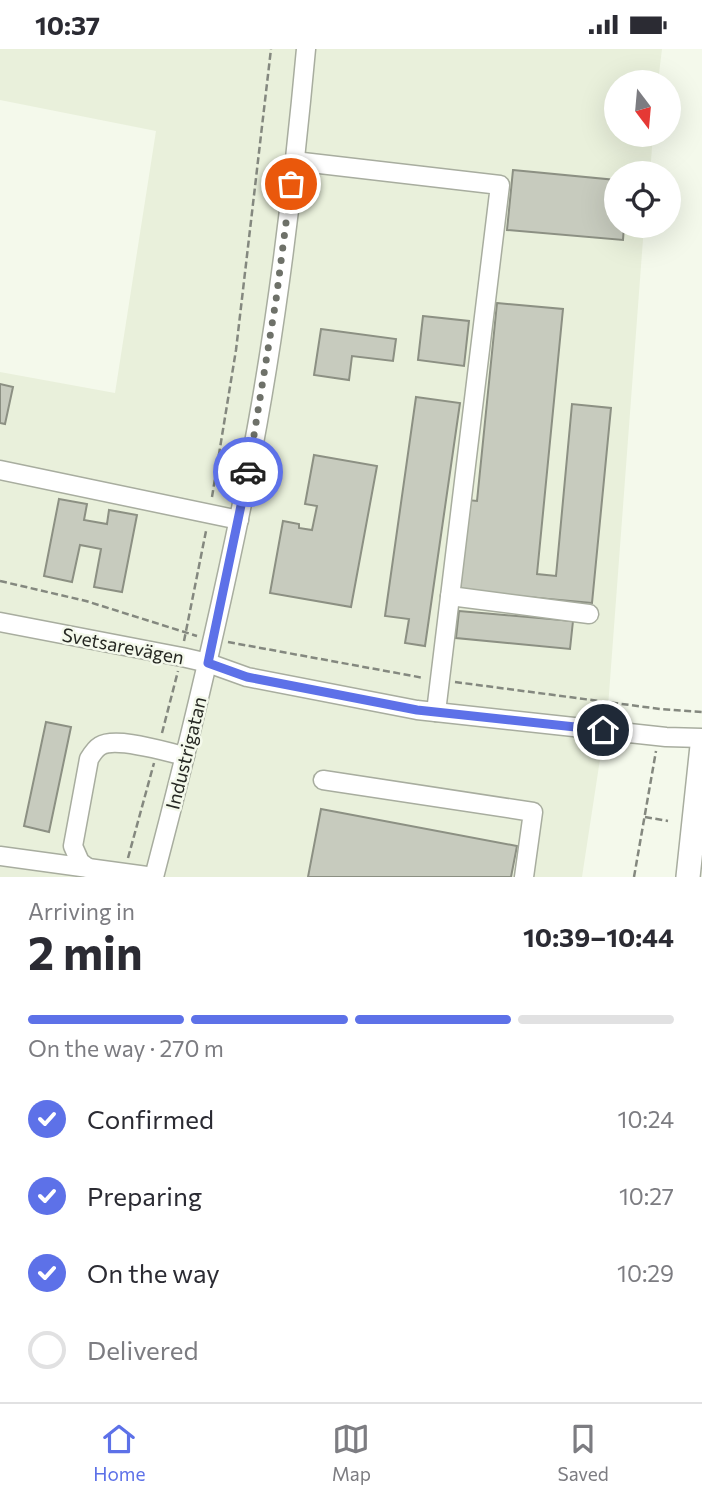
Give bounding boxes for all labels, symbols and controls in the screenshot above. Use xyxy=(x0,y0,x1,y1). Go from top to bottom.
text: 10:37 xyxy=(35,9,100,40)
north arrow xyxy=(604,70,681,147)
map controls xyxy=(604,70,681,238)
pin xyxy=(261,154,321,214)
button: locate xyxy=(604,161,681,238)
icon: bag xyxy=(272,165,310,203)
courier xyxy=(213,437,283,507)
icon: car xyxy=(229,453,267,491)
street label: Svetsarevägen xyxy=(60,622,186,669)
street label: Industrigatan xyxy=(160,694,211,812)
pin xyxy=(573,700,633,760)
icon: home xyxy=(584,711,622,749)
text: Arriving in xyxy=(28,897,135,925)
text: 10:39–10:44 xyxy=(523,921,674,952)
text: 2 min xyxy=(28,923,143,979)
text: On the way · 270 m xyxy=(28,1034,224,1062)
icon: check xyxy=(28,1100,66,1138)
text: Confirmed xyxy=(87,1103,214,1134)
text: 10:24 xyxy=(618,1105,674,1133)
icon: check xyxy=(28,1177,66,1215)
text: Preparing xyxy=(87,1180,202,1211)
text: 10:27 xyxy=(619,1182,674,1210)
icon: check xyxy=(28,1254,66,1292)
text: On the way xyxy=(87,1257,220,1288)
text: 10:29 xyxy=(617,1259,674,1287)
text: Delivered xyxy=(87,1334,198,1365)
tab: Home xyxy=(93,1420,145,1485)
tab: Map xyxy=(332,1420,371,1485)
tab: Saved xyxy=(557,1420,609,1485)

